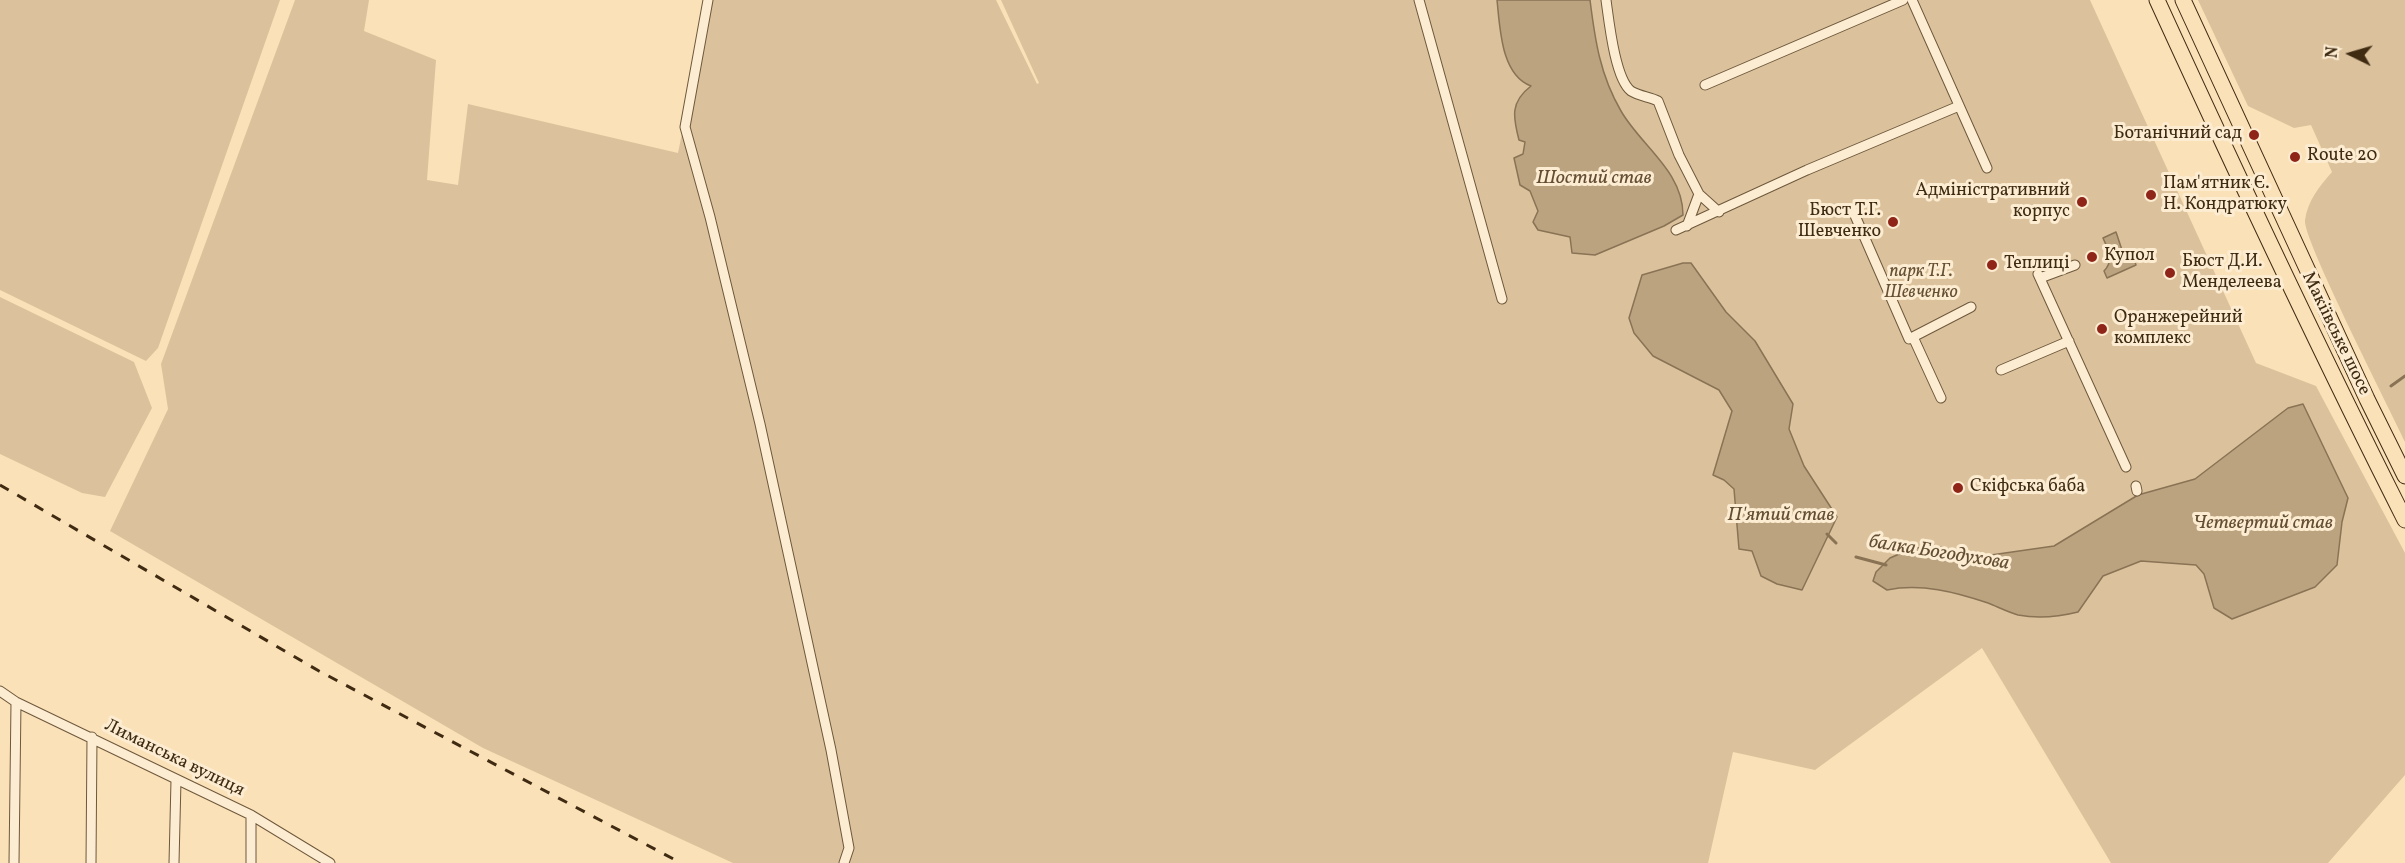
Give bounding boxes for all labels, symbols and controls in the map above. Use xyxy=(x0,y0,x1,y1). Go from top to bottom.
north arrow xyxy=(2321,24,2381,84)
text: N xyxy=(2322,46,2345,59)
place label: Ботанічний сад xyxy=(2114,124,2242,146)
marker: Ботанічний сад xyxy=(2247,128,2261,142)
place label: Route 20 xyxy=(2307,146,2377,168)
marker: Route 20 xyxy=(2288,150,2302,164)
water label: Шостий став xyxy=(1536,167,1652,191)
place label: Пам'ятник Є. Н. Кондратюку xyxy=(2163,174,2287,216)
place label: Адміністративний корпус xyxy=(1915,181,2070,224)
marker: Пам'ятник Є. Н. Кондратюку xyxy=(2144,188,2158,202)
marker: Адміністративний корпус xyxy=(2075,195,2089,209)
place label: Бюст Т.Г. Шевченко xyxy=(1798,201,1881,244)
marker: Бюст Т.Г. Шевченко xyxy=(1886,215,1900,229)
place label: Купол xyxy=(2104,246,2155,268)
marker: Купол xyxy=(2085,250,2099,264)
place label: Бюст Д.И. Менделеева xyxy=(2182,252,2282,294)
place label: Теплиці xyxy=(2004,254,2070,276)
marker: Теплиці xyxy=(1985,258,1999,272)
park label: парк Т.Г. Шевченко xyxy=(1884,262,1958,304)
marker: Бюст Д.И. Менделеева xyxy=(2163,266,2177,280)
street label: Макіївське шосе xyxy=(2296,269,2374,399)
place label: Оранжерейний комплекс xyxy=(2114,308,2243,350)
marker: Оранжерейний комплекс xyxy=(2095,322,2109,336)
place label: Скіфська баба xyxy=(1970,477,2085,499)
marker: Скіфська баба xyxy=(1951,481,1965,495)
water label: П'ятий став xyxy=(1728,504,1834,528)
water label: Четвертий став xyxy=(2193,512,2333,536)
water label: балка Богодухова xyxy=(1867,531,2011,577)
street label: Лиманська вулиця xyxy=(100,716,248,802)

